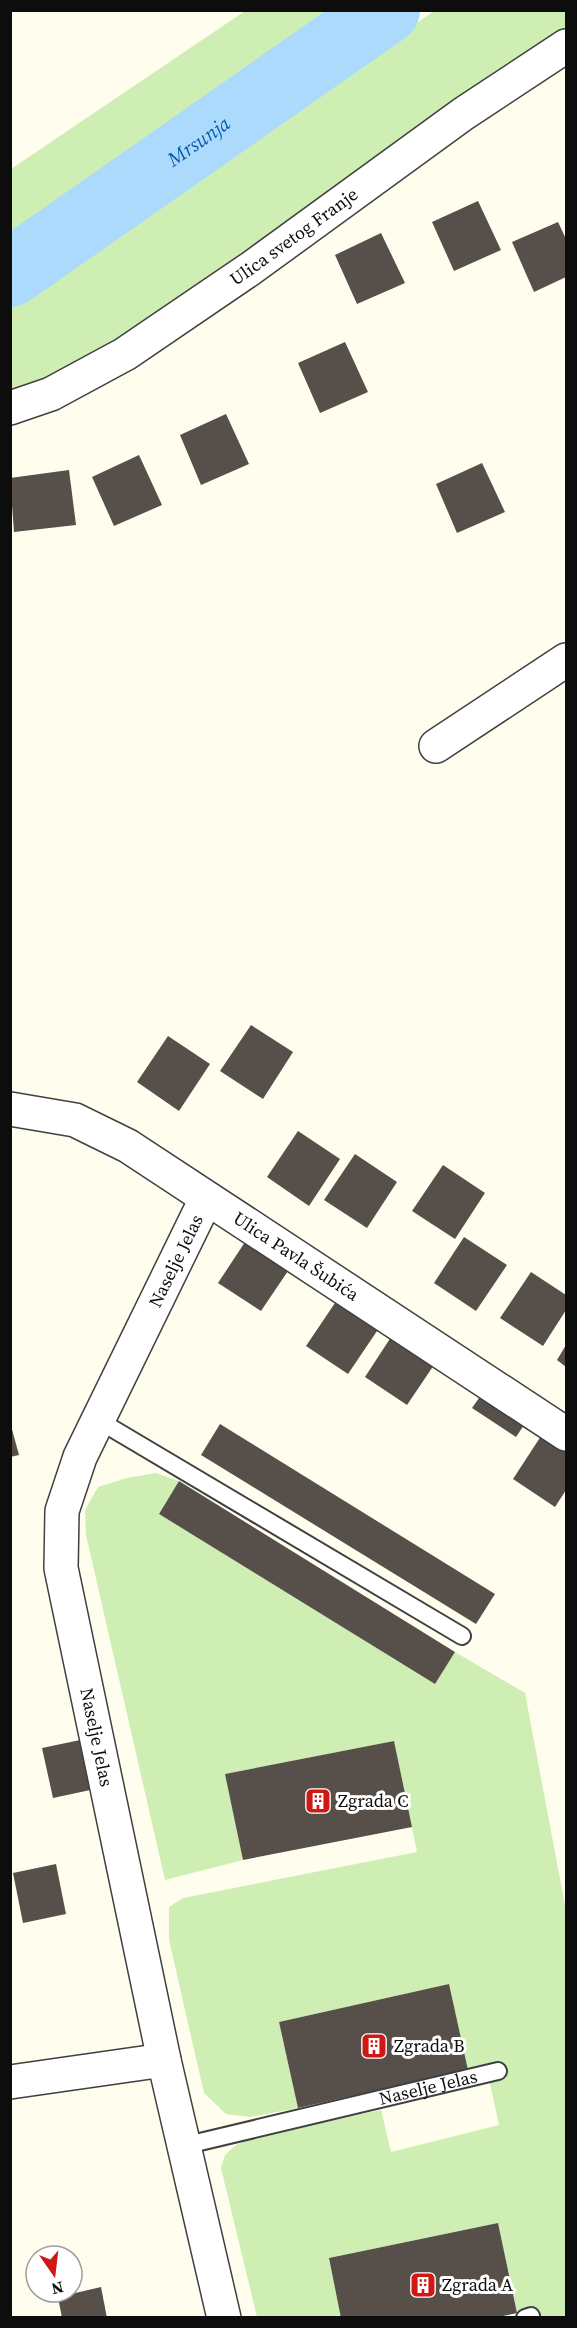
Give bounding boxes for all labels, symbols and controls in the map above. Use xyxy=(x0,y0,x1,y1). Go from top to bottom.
water label: Mrsunja xyxy=(161,109,236,174)
street label: Ulica svetog Franje xyxy=(225,182,363,291)
street label: Ulica Pavla Šubića xyxy=(228,1205,365,1307)
street label: Naselje Jelas xyxy=(142,1210,209,1311)
street label: Naselje Jelas xyxy=(74,1686,119,1789)
building icon: Zgrada C xyxy=(303,1786,333,1816)
place label: Zgrada C xyxy=(338,1788,409,1813)
building icon: Zgrada B xyxy=(359,2031,389,2061)
place label: Zgrada B xyxy=(394,2033,465,2058)
street label: Naselje Jelas xyxy=(376,2063,480,2111)
north arrow xyxy=(24,2244,84,2304)
building icon: Zgrada A xyxy=(408,2270,438,2300)
place label: Zgrada A xyxy=(442,2272,513,2297)
text: N xyxy=(49,2276,66,2301)

